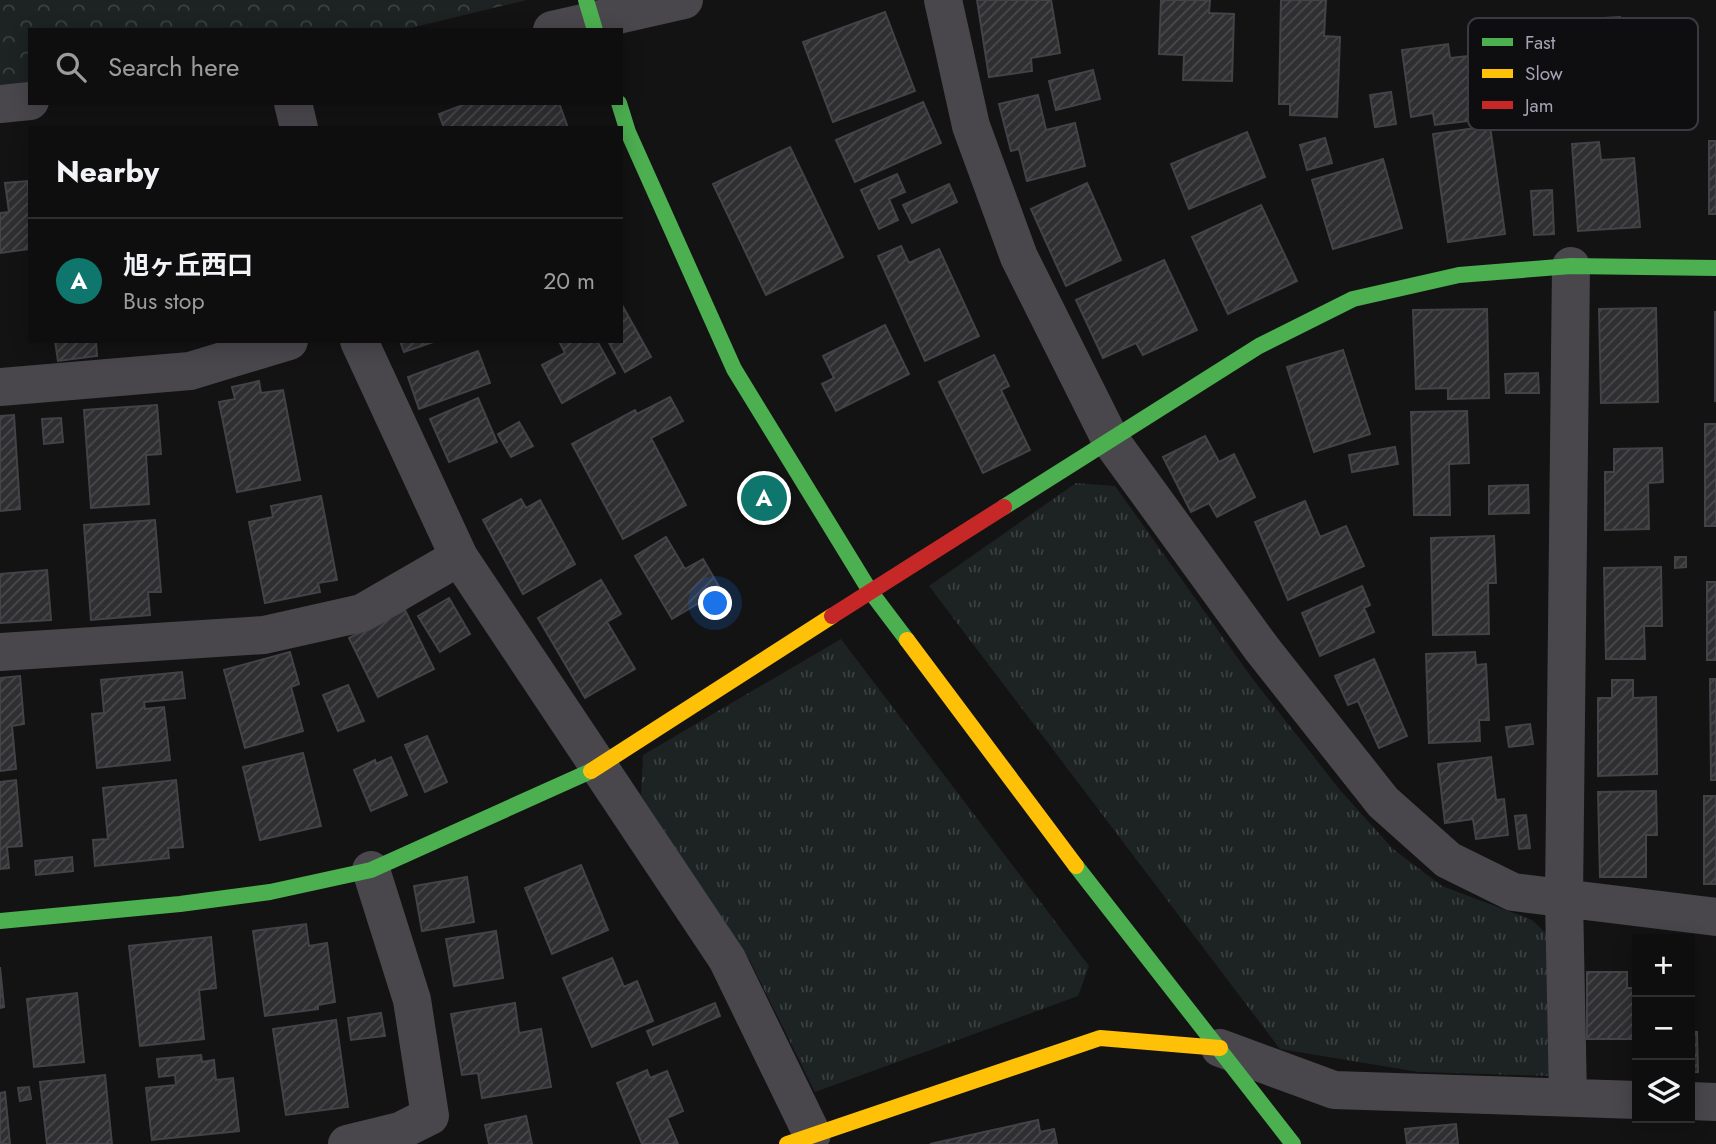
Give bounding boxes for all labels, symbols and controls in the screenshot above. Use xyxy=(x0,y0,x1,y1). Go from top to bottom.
legend xyxy=(1468,18,1698,130)
search box xyxy=(28,28,623,105)
text: Fast xyxy=(1525,29,1556,56)
icon: search xyxy=(52,48,90,86)
text: Search here xyxy=(108,48,240,86)
text: Slow xyxy=(1525,60,1563,87)
text: Jam xyxy=(1522,92,1554,119)
text: Nearby xyxy=(56,150,159,193)
text: 旭ヶ丘西口 xyxy=(123,246,253,284)
text: A xyxy=(71,264,87,298)
text: 20 m xyxy=(543,264,595,298)
text: Bus stop xyxy=(123,284,205,318)
pin: A xyxy=(741,472,787,524)
your location xyxy=(698,586,732,620)
map controls xyxy=(1632,934,1695,1123)
button: + xyxy=(1632,934,1695,997)
button: − xyxy=(1632,997,1695,1060)
button: layers xyxy=(1632,1060,1695,1123)

